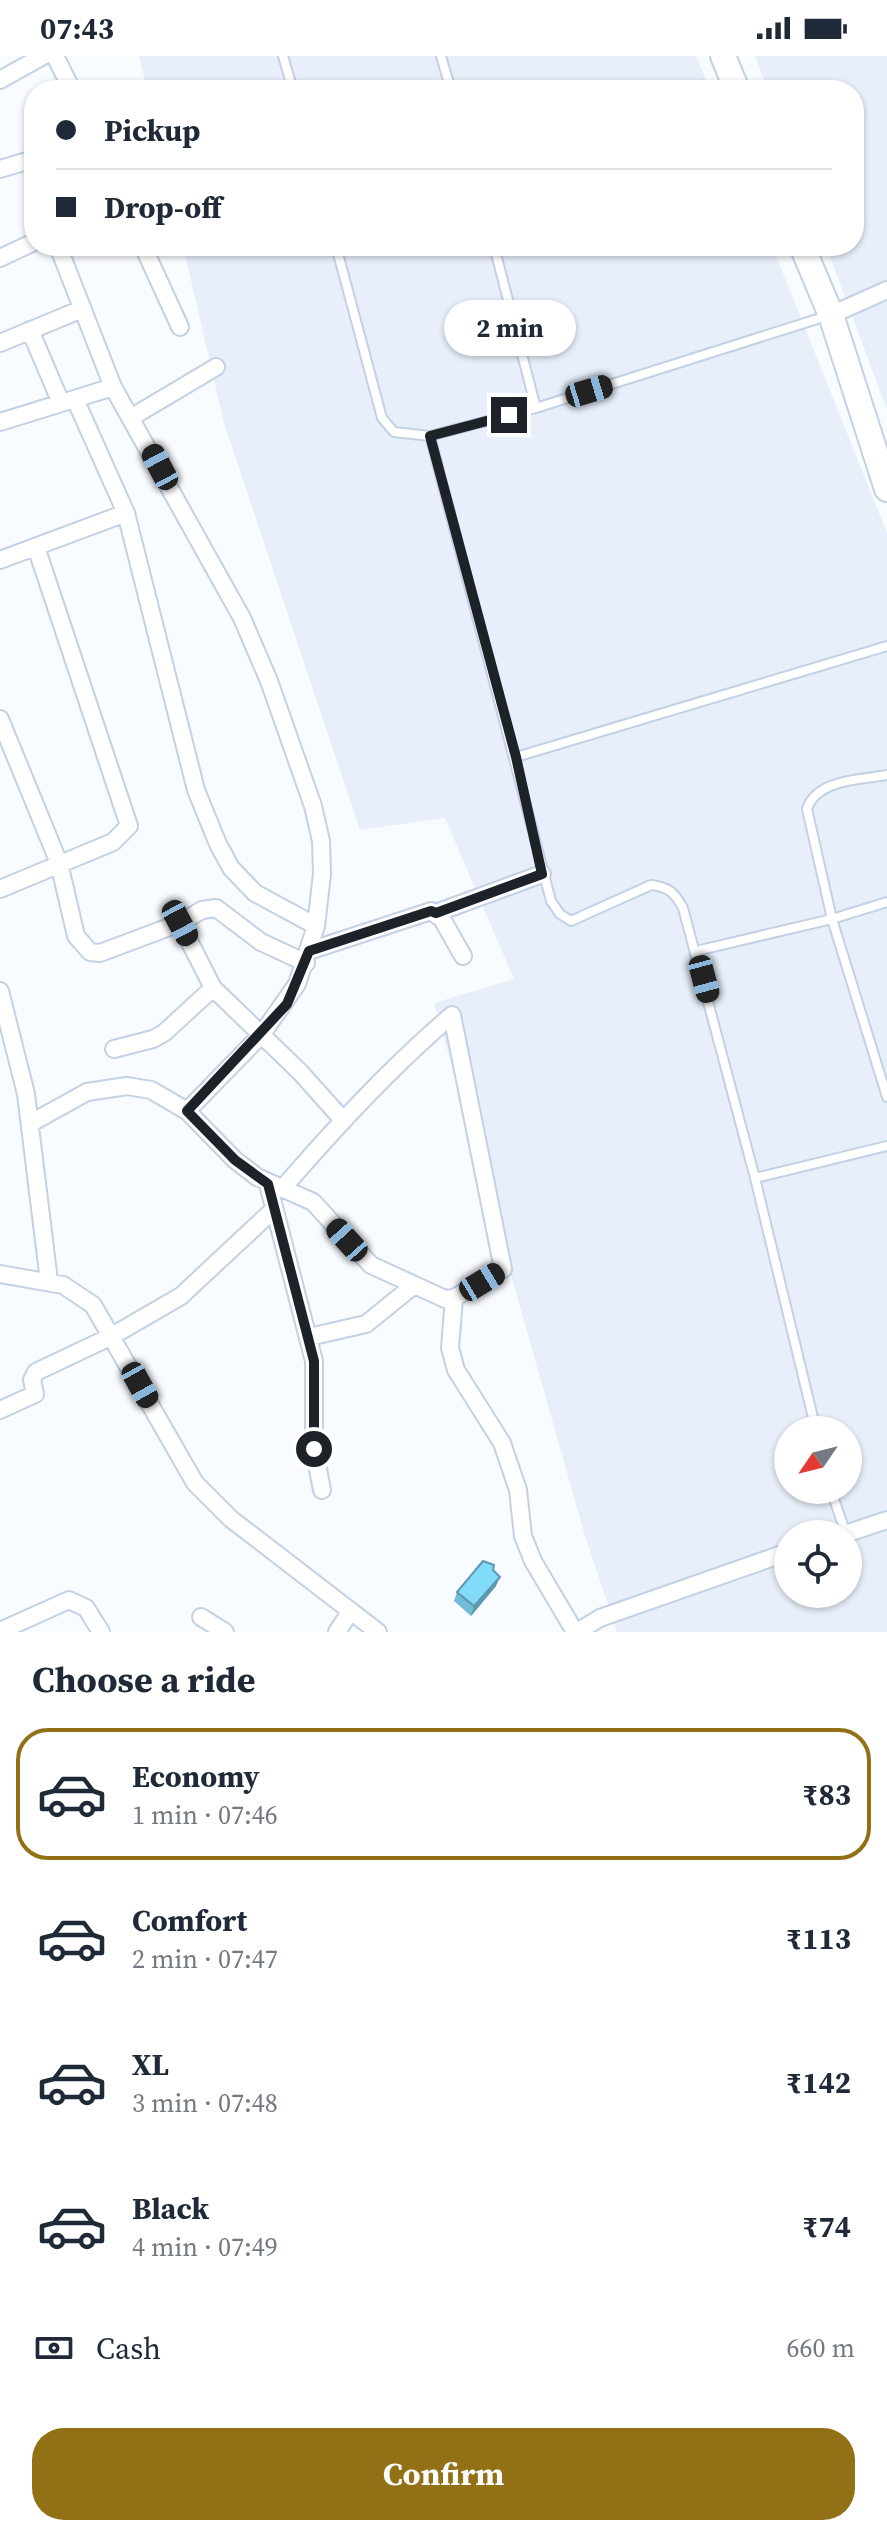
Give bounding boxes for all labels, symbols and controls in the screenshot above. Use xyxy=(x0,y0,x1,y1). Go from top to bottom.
text: 07:43 xyxy=(40,8,114,49)
text: Pickup xyxy=(104,110,200,151)
text: Drop-off xyxy=(104,187,222,228)
callout: 2 min xyxy=(443,299,575,355)
text: 2 min xyxy=(476,310,544,346)
car xyxy=(563,373,615,409)
route end xyxy=(491,397,527,433)
car xyxy=(138,440,182,494)
car xyxy=(158,896,202,950)
car xyxy=(686,953,722,1005)
car xyxy=(322,1214,372,1266)
car xyxy=(455,1259,509,1305)
car xyxy=(118,1358,162,1412)
north arrow xyxy=(774,1416,862,1504)
map controls xyxy=(774,1416,862,1608)
route start xyxy=(296,1431,332,1467)
button: locate xyxy=(774,1520,862,1608)
text: Choose a ride xyxy=(32,1655,255,1704)
text: Economy xyxy=(132,1756,260,1797)
icon: car xyxy=(36,1758,108,1830)
text: ₹83 xyxy=(802,1774,851,1815)
text: 1 min · 07:46 xyxy=(132,1797,278,1833)
text: Comfort xyxy=(132,1900,247,1941)
icon: car xyxy=(36,1902,108,1974)
text: ₹113 xyxy=(786,1918,851,1959)
text: 2 min · 07:47 xyxy=(132,1941,278,1977)
text: XL xyxy=(132,2044,169,2085)
icon: car xyxy=(36,2046,108,2118)
text: ₹142 xyxy=(786,2062,851,2103)
text: 3 min · 07:48 xyxy=(132,2085,278,2121)
text: Black xyxy=(132,2188,209,2229)
icon: car xyxy=(36,2190,108,2262)
text: ₹74 xyxy=(802,2206,851,2247)
text: 4 min · 07:49 xyxy=(132,2229,278,2265)
icon: cash xyxy=(32,2326,76,2370)
text: Cash xyxy=(96,2328,161,2369)
text: 660 m xyxy=(787,2330,855,2366)
button: Confirm xyxy=(32,2428,855,2520)

